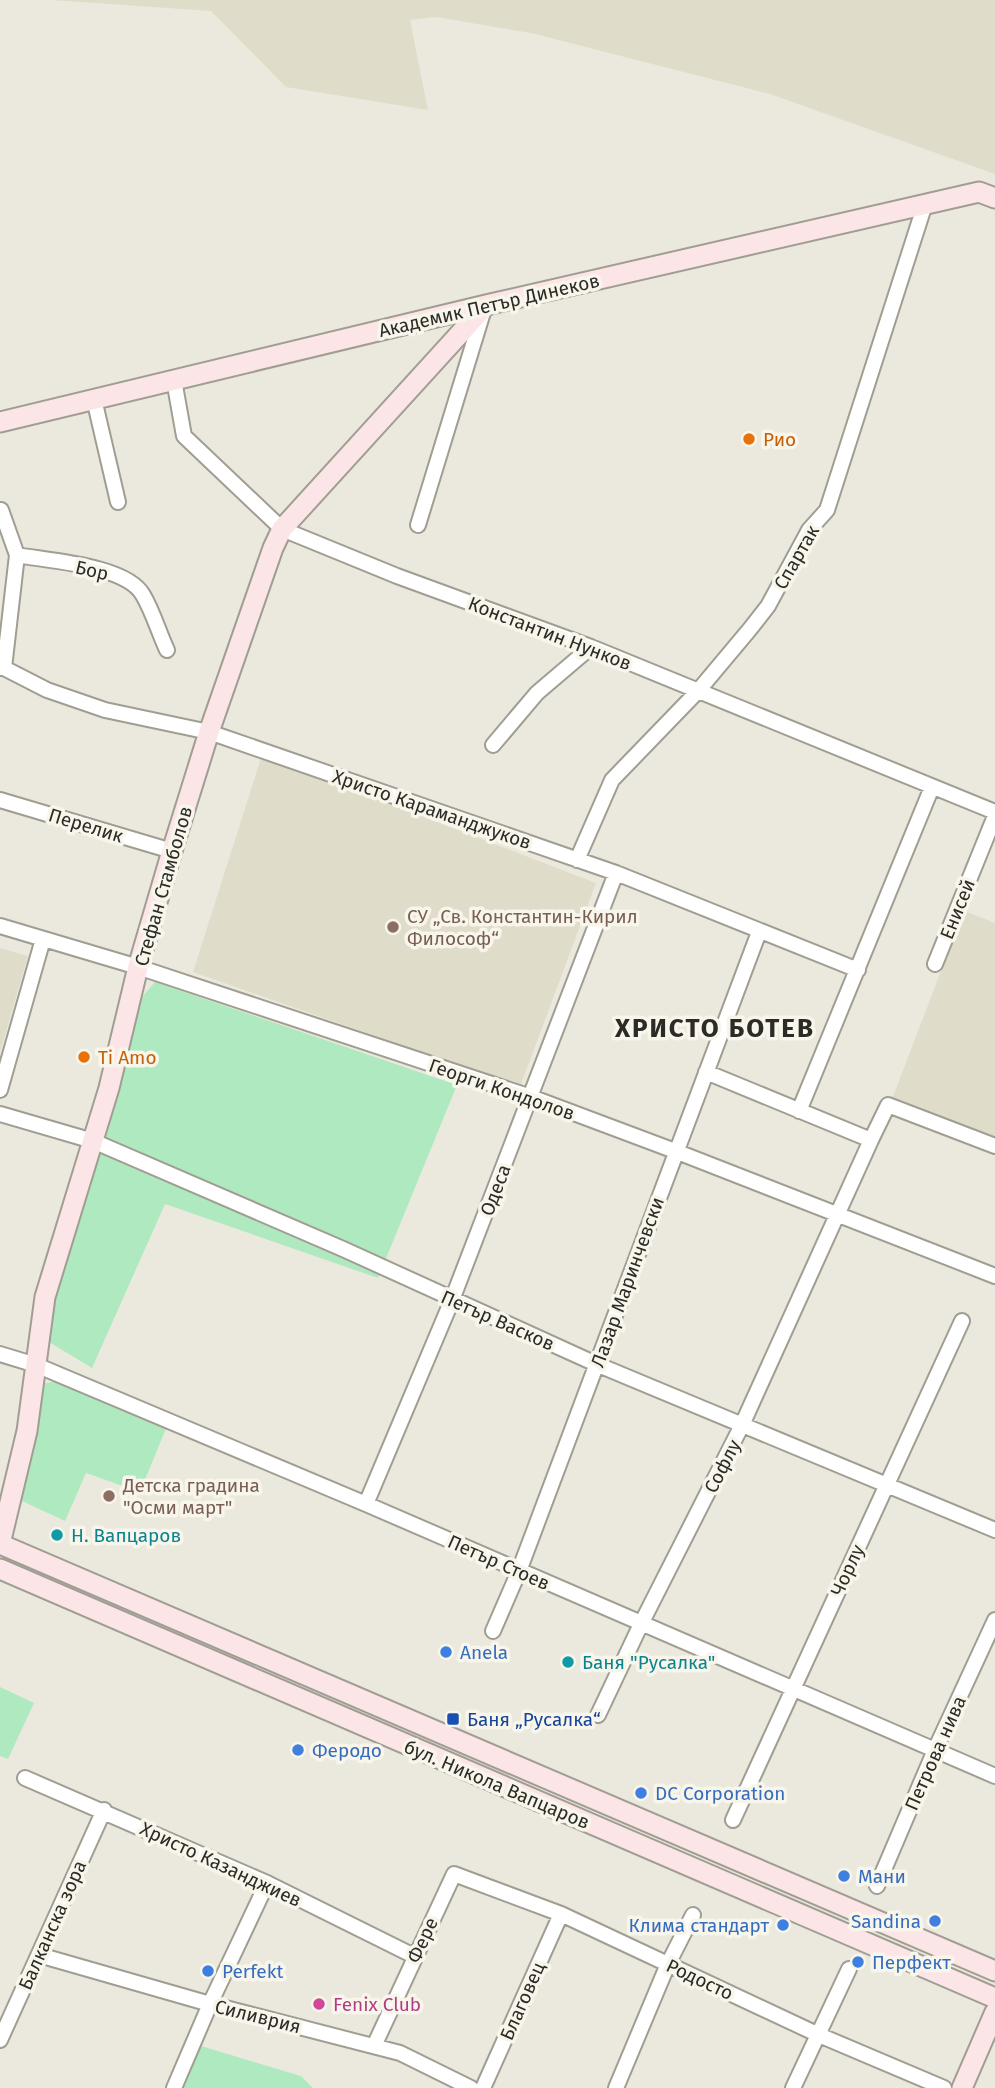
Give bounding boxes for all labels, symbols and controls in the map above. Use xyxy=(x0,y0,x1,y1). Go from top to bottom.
street label: Академик Петър Динеков xyxy=(376,269,602,342)
place label: Рио xyxy=(763,428,796,451)
marker: Рио xyxy=(741,431,757,447)
street label: Спартак xyxy=(769,521,824,594)
street label: Бор xyxy=(73,556,111,585)
street label: Константин Нунков xyxy=(465,592,635,675)
street label: Христо Караманджуков xyxy=(330,765,534,854)
street label: Перелик xyxy=(46,803,126,848)
street label: Стефан Стамболов xyxy=(130,803,197,969)
street label: Енисей xyxy=(935,876,980,943)
place label: СУ „Св. Константин-Кирил Философ“ xyxy=(407,905,638,950)
marker: СУ „Св. Константин-Кирил Философ“ xyxy=(385,919,401,935)
district label: ХРИСТО БОТЕВ xyxy=(614,1013,815,1044)
place label: Ti Amo xyxy=(98,1046,156,1069)
marker: Ti Amo xyxy=(76,1049,92,1065)
street label: Георги Кондолов xyxy=(426,1054,578,1125)
street label: Одеса xyxy=(475,1161,516,1219)
street label: Лазар Маринчевски xyxy=(586,1194,669,1371)
street label: Петър Васков xyxy=(438,1285,558,1356)
street label: Софлу xyxy=(699,1435,746,1497)
place label: Детска градина "Осми март" xyxy=(122,1474,260,1519)
marker: Детска градина "Осми март" xyxy=(101,1488,117,1504)
place label: Н. Вапцаров xyxy=(71,1524,181,1547)
marker: Н. Вапцаров xyxy=(49,1527,65,1543)
street label: Петър Стоев xyxy=(444,1530,553,1595)
street label: Чорлу xyxy=(826,1540,870,1600)
place label: Anela xyxy=(460,1641,508,1664)
marker: Anela xyxy=(438,1644,454,1660)
place label: Баня "Русалка" xyxy=(582,1651,715,1674)
marker: Баня "Русалка" xyxy=(560,1654,576,1670)
street label: Петрова нива xyxy=(900,1692,971,1814)
place label: Баня „Русалка“ xyxy=(467,1708,601,1731)
marker: Баня „Русалка“ xyxy=(445,1711,461,1727)
street label: бул. Никола Вапцаров xyxy=(400,1735,593,1834)
place label: Феродо xyxy=(312,1739,382,1762)
marker: Феродо xyxy=(290,1742,306,1758)
place label: DC Corporation xyxy=(655,1782,785,1805)
marker: DC Corporation xyxy=(633,1785,649,1801)
street label: Христо Казанджиев xyxy=(136,1817,305,1912)
street label: Балканска зора xyxy=(14,1857,91,1994)
place label: Мани xyxy=(858,1865,906,1888)
marker: Мани xyxy=(836,1868,852,1884)
place label: Sandina xyxy=(851,1910,921,1933)
marker: Sandina xyxy=(927,1913,943,1929)
street label: Фере xyxy=(402,1914,443,1967)
place label: Клима стандарт xyxy=(629,1914,769,1937)
marker: Клима стандарт xyxy=(775,1917,791,1933)
place label: Перфект xyxy=(872,1951,951,1974)
street label: Родосто xyxy=(663,1954,737,2005)
marker: Перфект xyxy=(850,1954,866,1970)
street label: Благовец xyxy=(495,1959,550,2044)
place label: Perfekt xyxy=(222,1960,283,1983)
marker: Perfekt xyxy=(200,1963,216,1979)
place label: Fenix Club xyxy=(333,1993,421,2016)
street label: Силиврия xyxy=(212,1995,303,2038)
marker: Fenix Club xyxy=(311,1996,327,2012)

